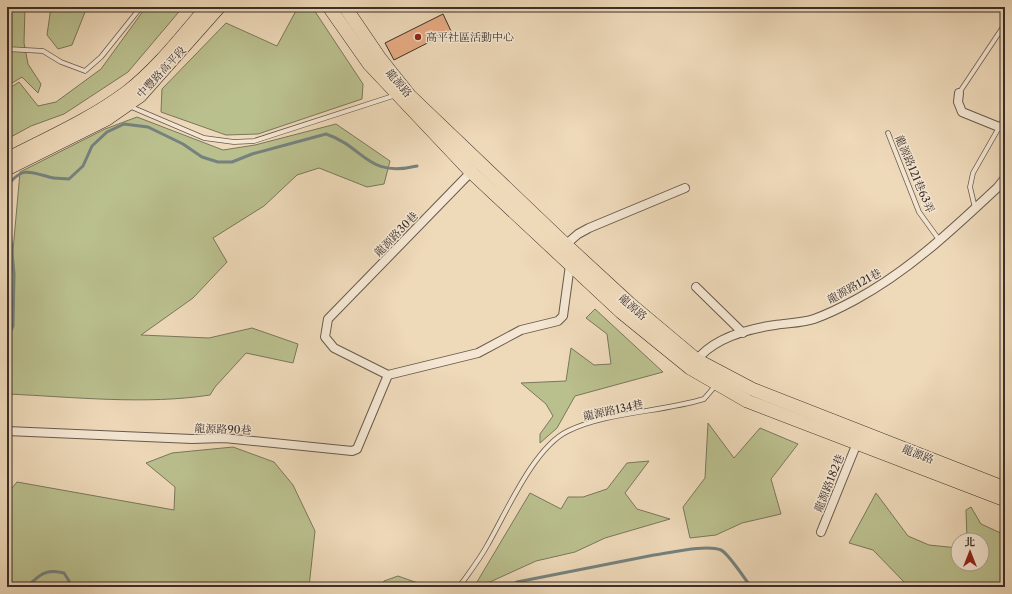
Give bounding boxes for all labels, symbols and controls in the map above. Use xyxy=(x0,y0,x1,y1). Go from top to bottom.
place label: 高平社區活動中心 xyxy=(426,30,514,44)
marker: 高平社區活動中心 xyxy=(413,32,423,42)
street label: 中豐路高平段 xyxy=(133,43,189,101)
street label: 龍源路 xyxy=(383,66,415,100)
street label: 龍源路121巷63弄 xyxy=(892,133,938,215)
street label: 龍源路30巷 xyxy=(371,209,421,259)
street label: 龍源路121巷 xyxy=(825,265,883,307)
street label: 龍源路 xyxy=(616,291,650,323)
street label: 龍源路134巷 xyxy=(582,397,644,423)
street label: 龍源路90巷 xyxy=(194,421,252,437)
street label: 龍源路 xyxy=(900,442,936,466)
street label: 龍源路182巷 xyxy=(811,452,847,514)
north arrow xyxy=(950,532,990,572)
text: 北 xyxy=(965,535,976,549)

